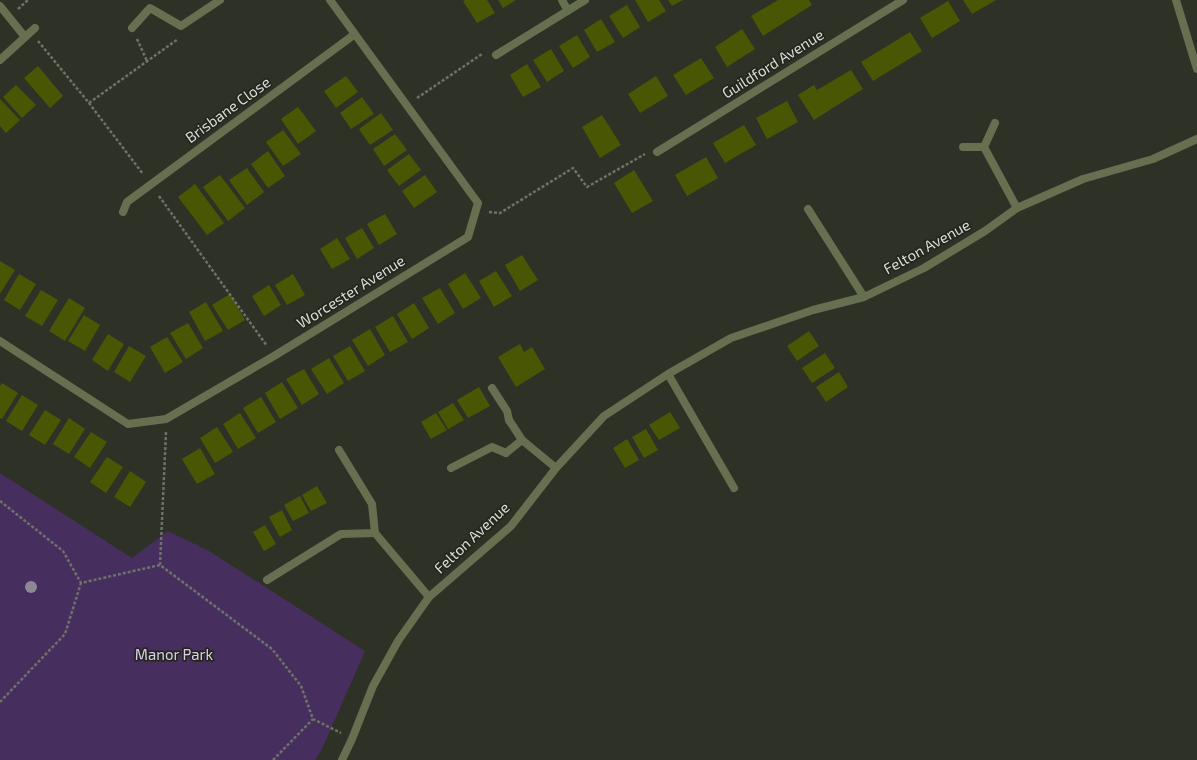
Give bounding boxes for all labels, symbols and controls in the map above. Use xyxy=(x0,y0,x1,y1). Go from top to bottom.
street label: Guildford Avenue xyxy=(718,25,827,102)
street label: Brisbane Close xyxy=(181,72,273,146)
street label: Felton Avenue xyxy=(880,215,973,277)
street label: Worcester Avenue xyxy=(293,251,408,332)
street label: Felton Avenue xyxy=(430,498,513,577)
park label: Manor Park xyxy=(135,645,214,663)

